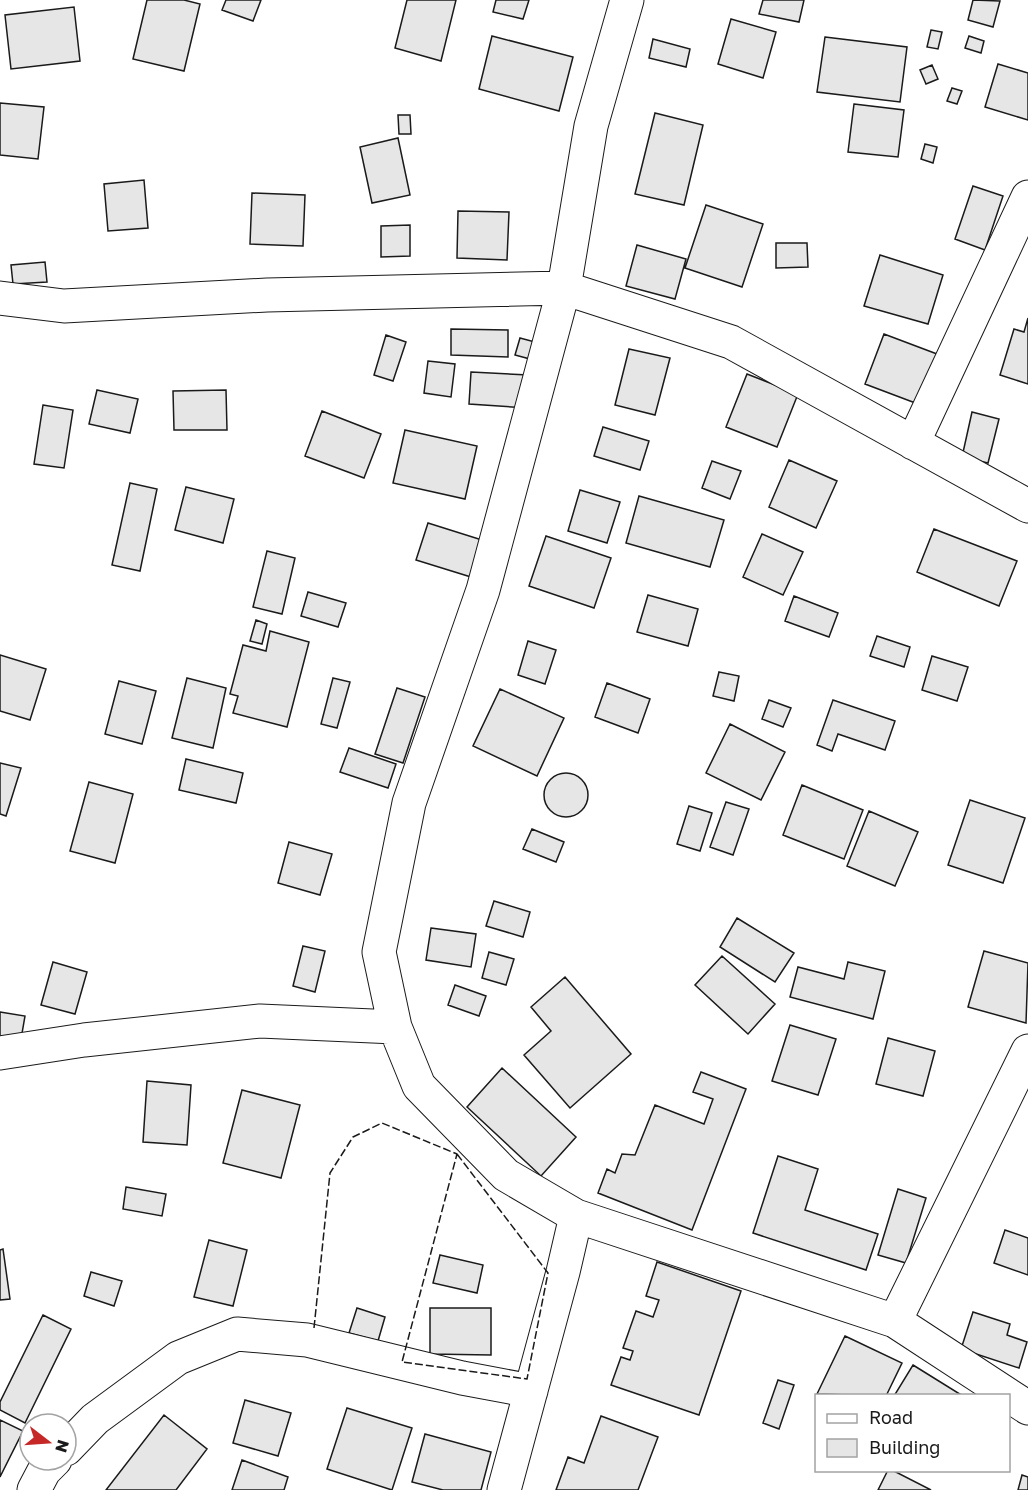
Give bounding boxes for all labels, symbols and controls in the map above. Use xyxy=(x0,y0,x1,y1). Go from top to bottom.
legend xyxy=(815,1394,1010,1472)
text: Road xyxy=(869,1406,913,1428)
north arrow xyxy=(18,1412,78,1472)
text: Building xyxy=(869,1436,940,1458)
text: N xyxy=(51,1438,74,1455)

